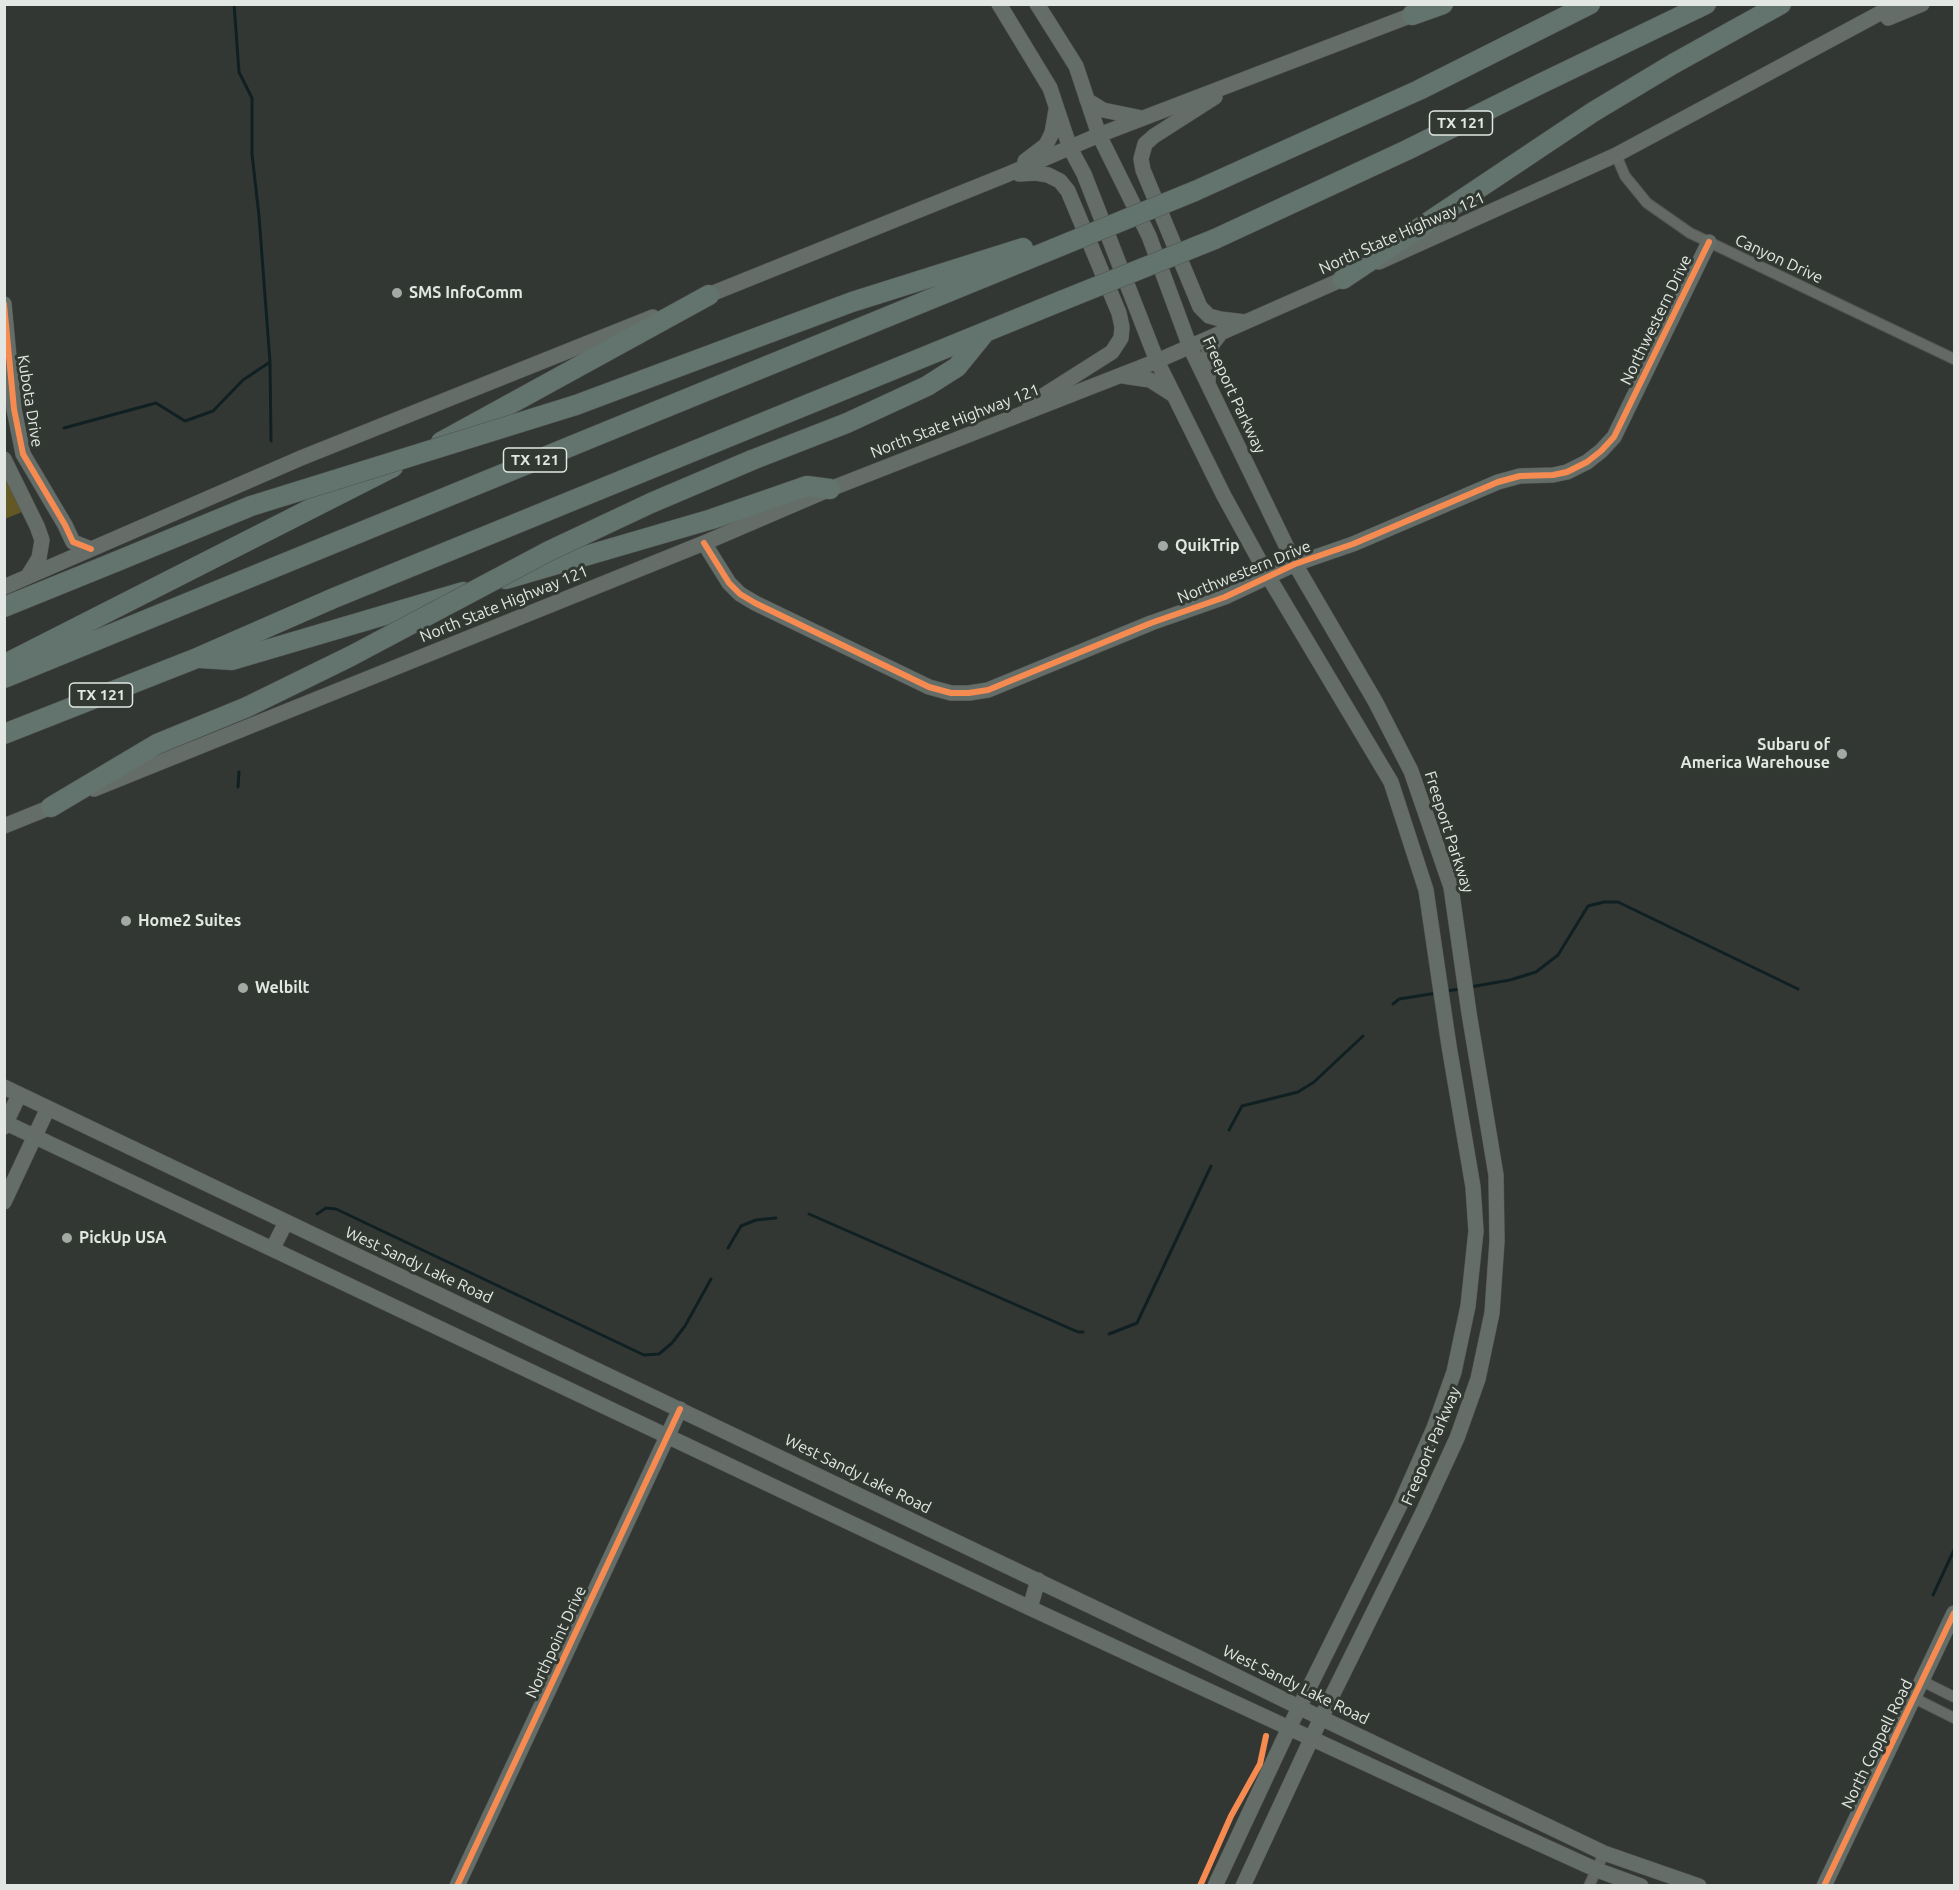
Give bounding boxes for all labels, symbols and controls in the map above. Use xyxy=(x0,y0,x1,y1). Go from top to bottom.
road number: TX 121 xyxy=(1430,111,1492,135)
street label: North State Highway 121 xyxy=(1316,188,1488,278)
street label: Canyon Drive xyxy=(1732,230,1826,288)
street label: Northwestern Drive xyxy=(1616,252,1696,388)
place label: SMS InfoComm xyxy=(409,283,523,303)
marker: SMS InfoComm xyxy=(390,286,404,300)
street label: Freeport Parkway xyxy=(1199,334,1269,456)
street label: Kubota Drive xyxy=(13,353,47,449)
street label: North State Highway 121 xyxy=(868,380,1042,462)
road number: TX 121 xyxy=(504,448,566,472)
street label: Northwestern Drive xyxy=(1174,536,1314,608)
place label: QuikTrip xyxy=(1175,536,1240,556)
marker: QuikTrip xyxy=(1156,539,1170,553)
street label: North State Highway 121 xyxy=(417,561,591,647)
road number: TX 121 xyxy=(70,683,132,707)
place label: Subaru of America Warehouse xyxy=(1681,735,1830,773)
marker: Subaru of America Warehouse xyxy=(1835,747,1849,761)
street label: Freeport Parkway xyxy=(1420,769,1478,895)
place label: Home2 Suites xyxy=(138,911,241,931)
marker: Home2 Suites xyxy=(119,914,133,928)
place label: Welbilt xyxy=(255,978,309,998)
marker: Welbilt xyxy=(236,981,250,995)
street label: West Sandy Lake Road xyxy=(342,1222,496,1308)
place label: PickUp USA xyxy=(79,1228,167,1248)
marker: PickUp USA xyxy=(60,1231,74,1245)
street label: Freeport Parkway xyxy=(1397,1384,1465,1508)
street label: West Sandy Lake Road xyxy=(782,1430,934,1518)
street label: Northpoint Drive xyxy=(522,1583,590,1701)
street label: West Sandy Lake Road xyxy=(1220,1641,1372,1729)
street label: North Coppell Road xyxy=(1837,1676,1917,1812)

